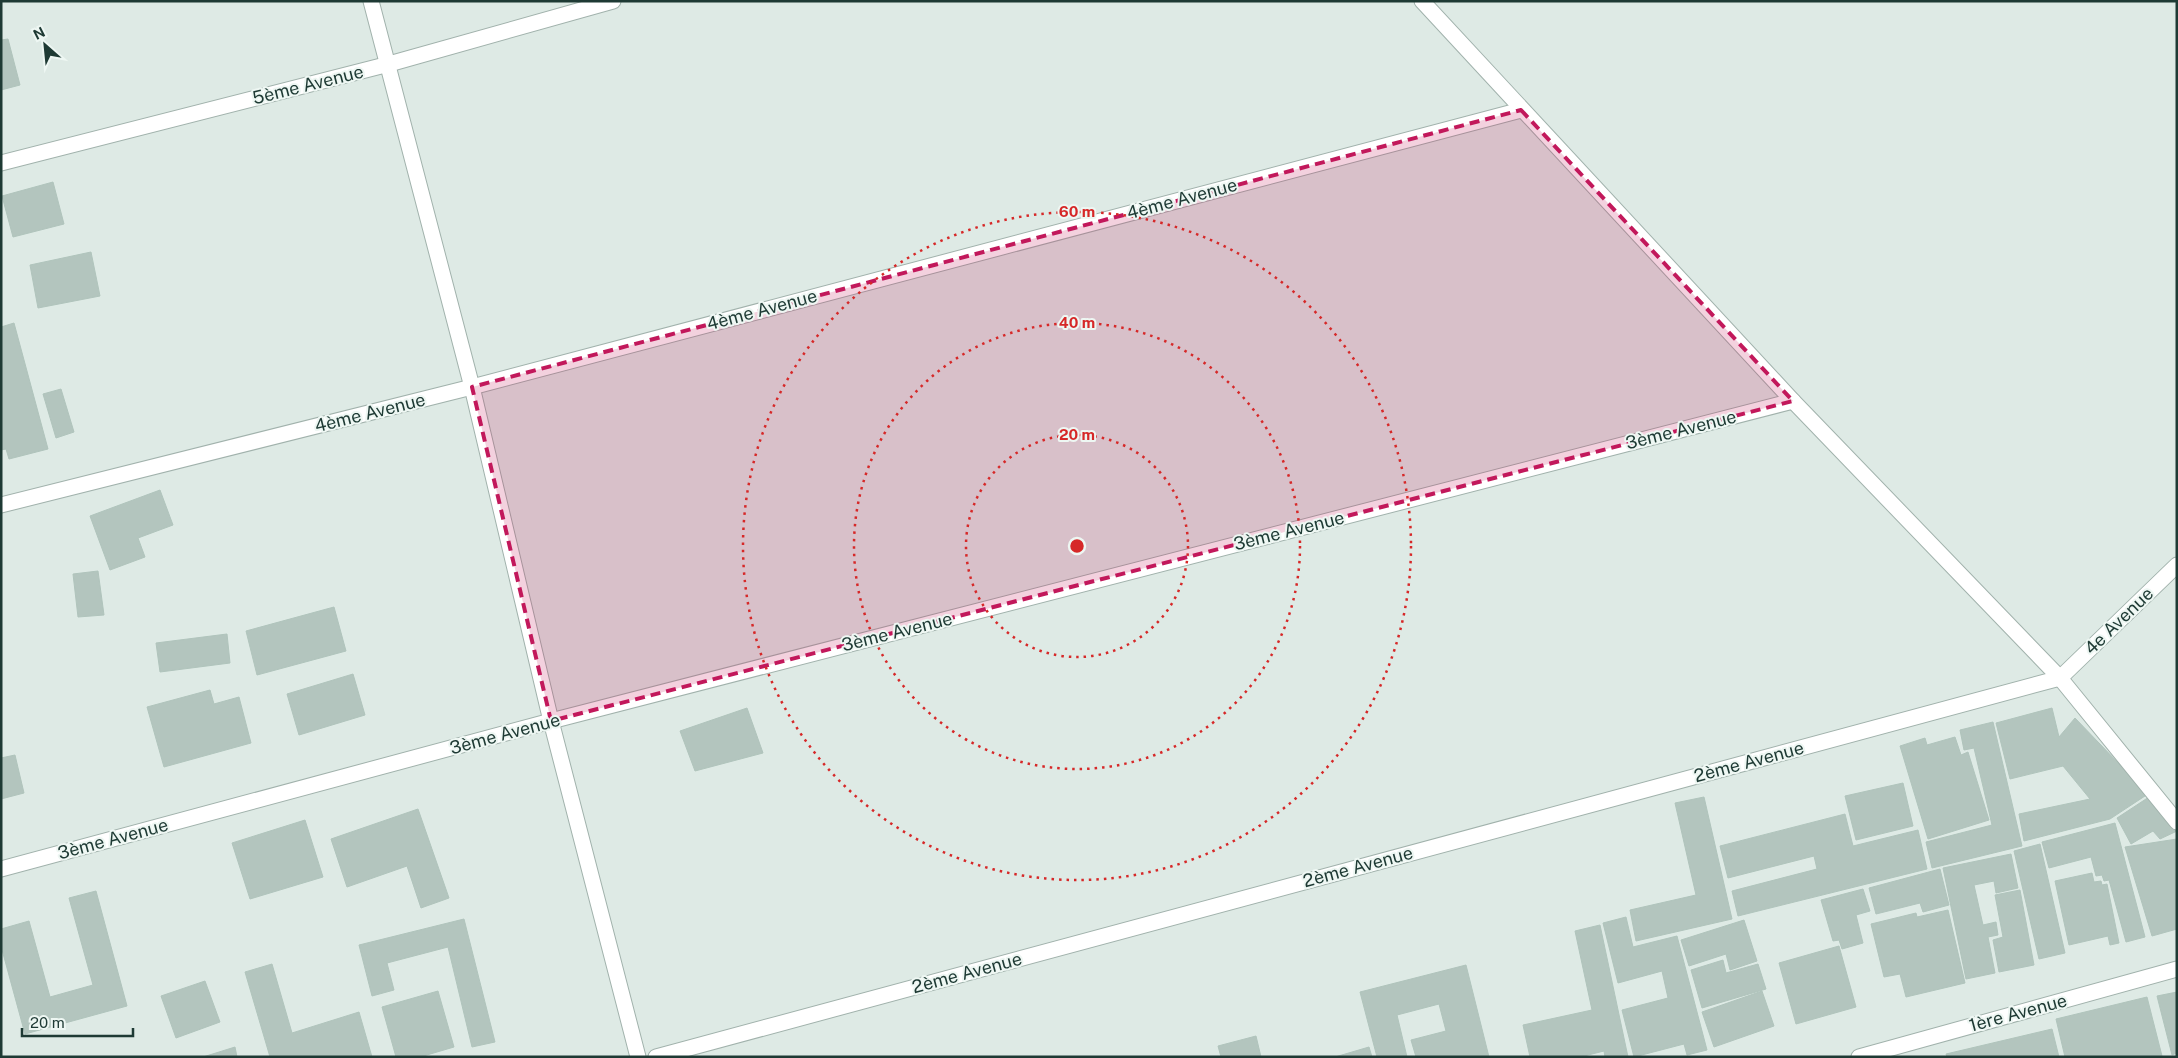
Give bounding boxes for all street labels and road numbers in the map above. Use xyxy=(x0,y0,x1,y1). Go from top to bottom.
street label: 5ème Avenue xyxy=(250,61,366,108)
street label: 4ème Avenue xyxy=(1124,174,1239,223)
street label: 4ème Avenue xyxy=(704,285,819,334)
street label: 4ème Avenue xyxy=(312,389,427,436)
street label: 3ème Avenue xyxy=(1623,406,1738,453)
street label: 3ème Avenue xyxy=(1231,507,1346,554)
street label: 4e Avenue xyxy=(2080,583,2157,659)
street label: 3ème Avenue xyxy=(839,608,954,655)
street label: 3ème Avenue xyxy=(447,709,562,758)
street label: 2ème Avenue xyxy=(1692,737,1806,786)
street label: 3ème Avenue xyxy=(55,814,170,863)
street label: 2ème Avenue xyxy=(1301,842,1415,891)
street label: 2ème Avenue xyxy=(910,948,1024,997)
street label: 1ère Avenue xyxy=(1967,989,2069,1036)

